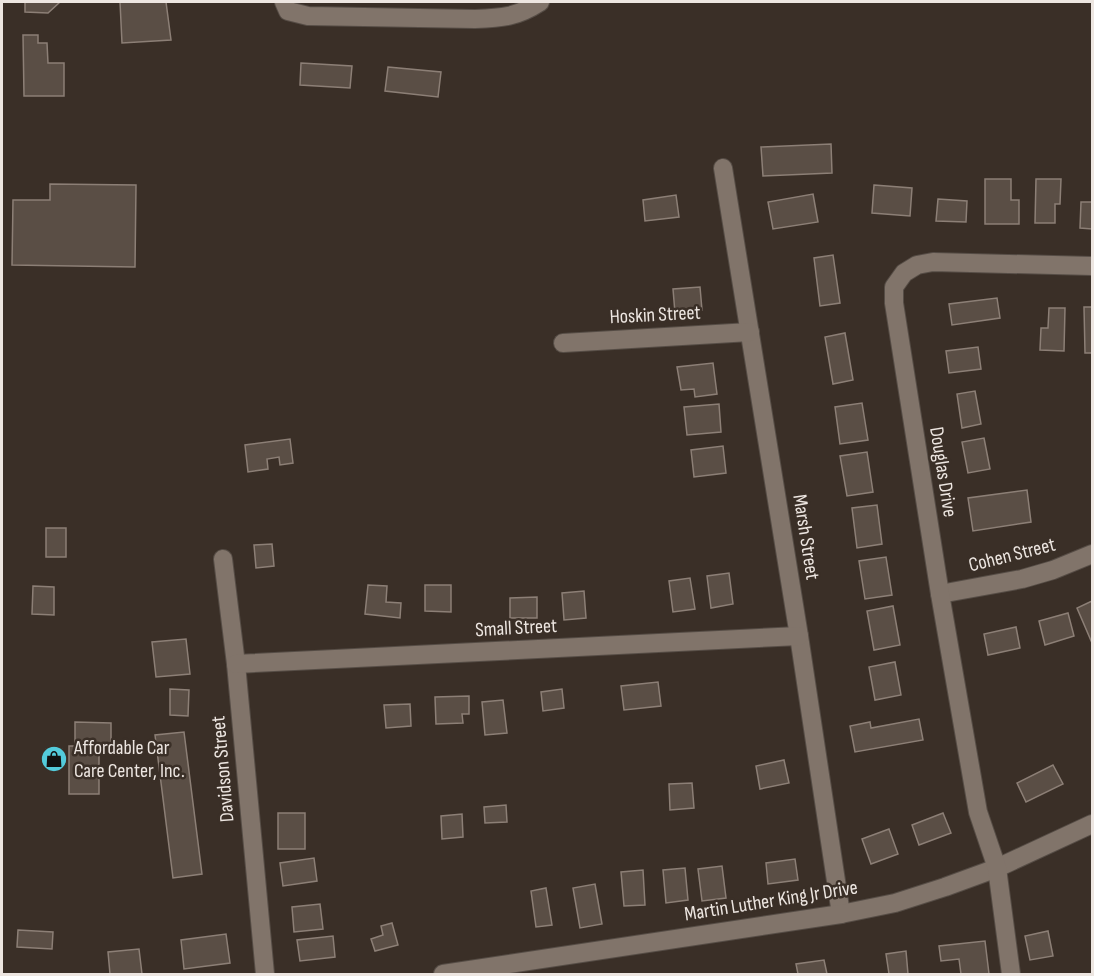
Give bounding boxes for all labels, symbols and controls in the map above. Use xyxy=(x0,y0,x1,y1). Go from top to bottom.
street label: Hoskin Street xyxy=(609,301,701,329)
street label: Douglas Drive xyxy=(924,425,962,519)
street label: Marsh Street xyxy=(787,493,825,581)
street label: Cohen Street xyxy=(966,533,1058,577)
street label: Small Street xyxy=(474,614,558,642)
street label: Davidson Street xyxy=(206,715,240,823)
place label: Affordable Car Care Center, Inc. xyxy=(73,736,185,783)
shop icon: Affordable Car Care Center, Inc. xyxy=(39,744,69,774)
street label: Martin Luther King Jr Drive xyxy=(683,875,859,927)

